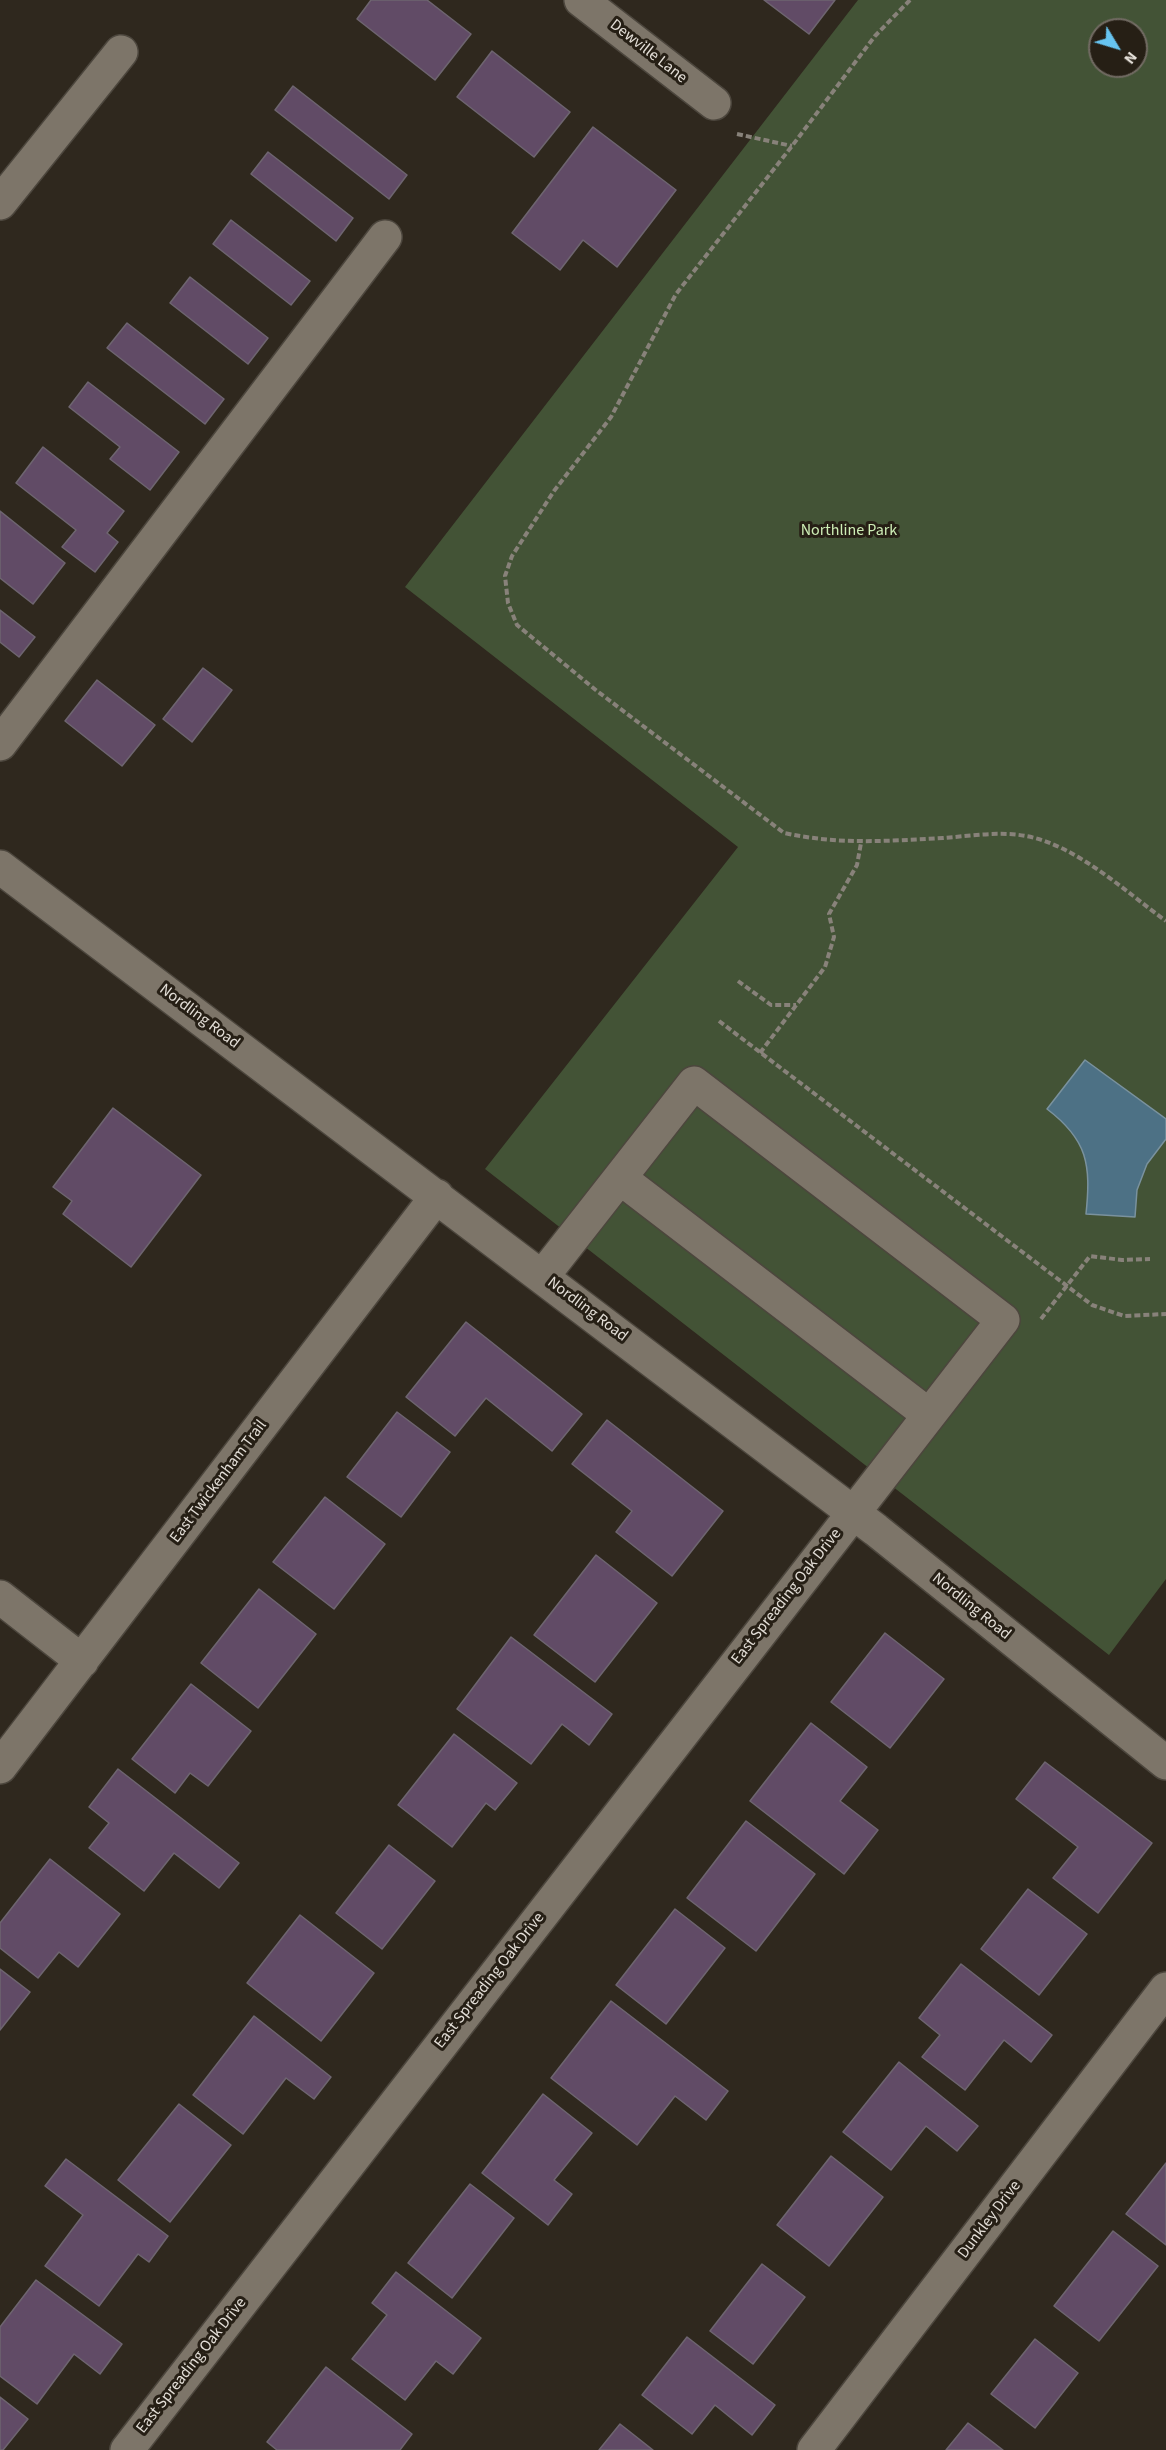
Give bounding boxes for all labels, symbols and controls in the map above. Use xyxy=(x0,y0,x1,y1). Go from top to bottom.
street label: Dewville Lane xyxy=(606,16,690,88)
north arrow xyxy=(1088,18,1148,78)
text: N xyxy=(1119,47,1143,69)
park label: Northline Park xyxy=(801,521,897,541)
street label: Nordling Road xyxy=(155,981,243,1053)
street label: Nordling Road xyxy=(543,1274,631,1346)
street label: East Twickenham Trail xyxy=(167,1417,271,1547)
street label: East Spreading Oak Drive xyxy=(728,1525,846,1669)
street label: Nordling Road xyxy=(928,1569,1014,1645)
street label: East Spreading Oak Drive xyxy=(431,1909,549,2053)
street label: Dunkley Drive xyxy=(954,2177,1026,2263)
street label: East Spreading Oak Drive xyxy=(133,2294,251,2438)

